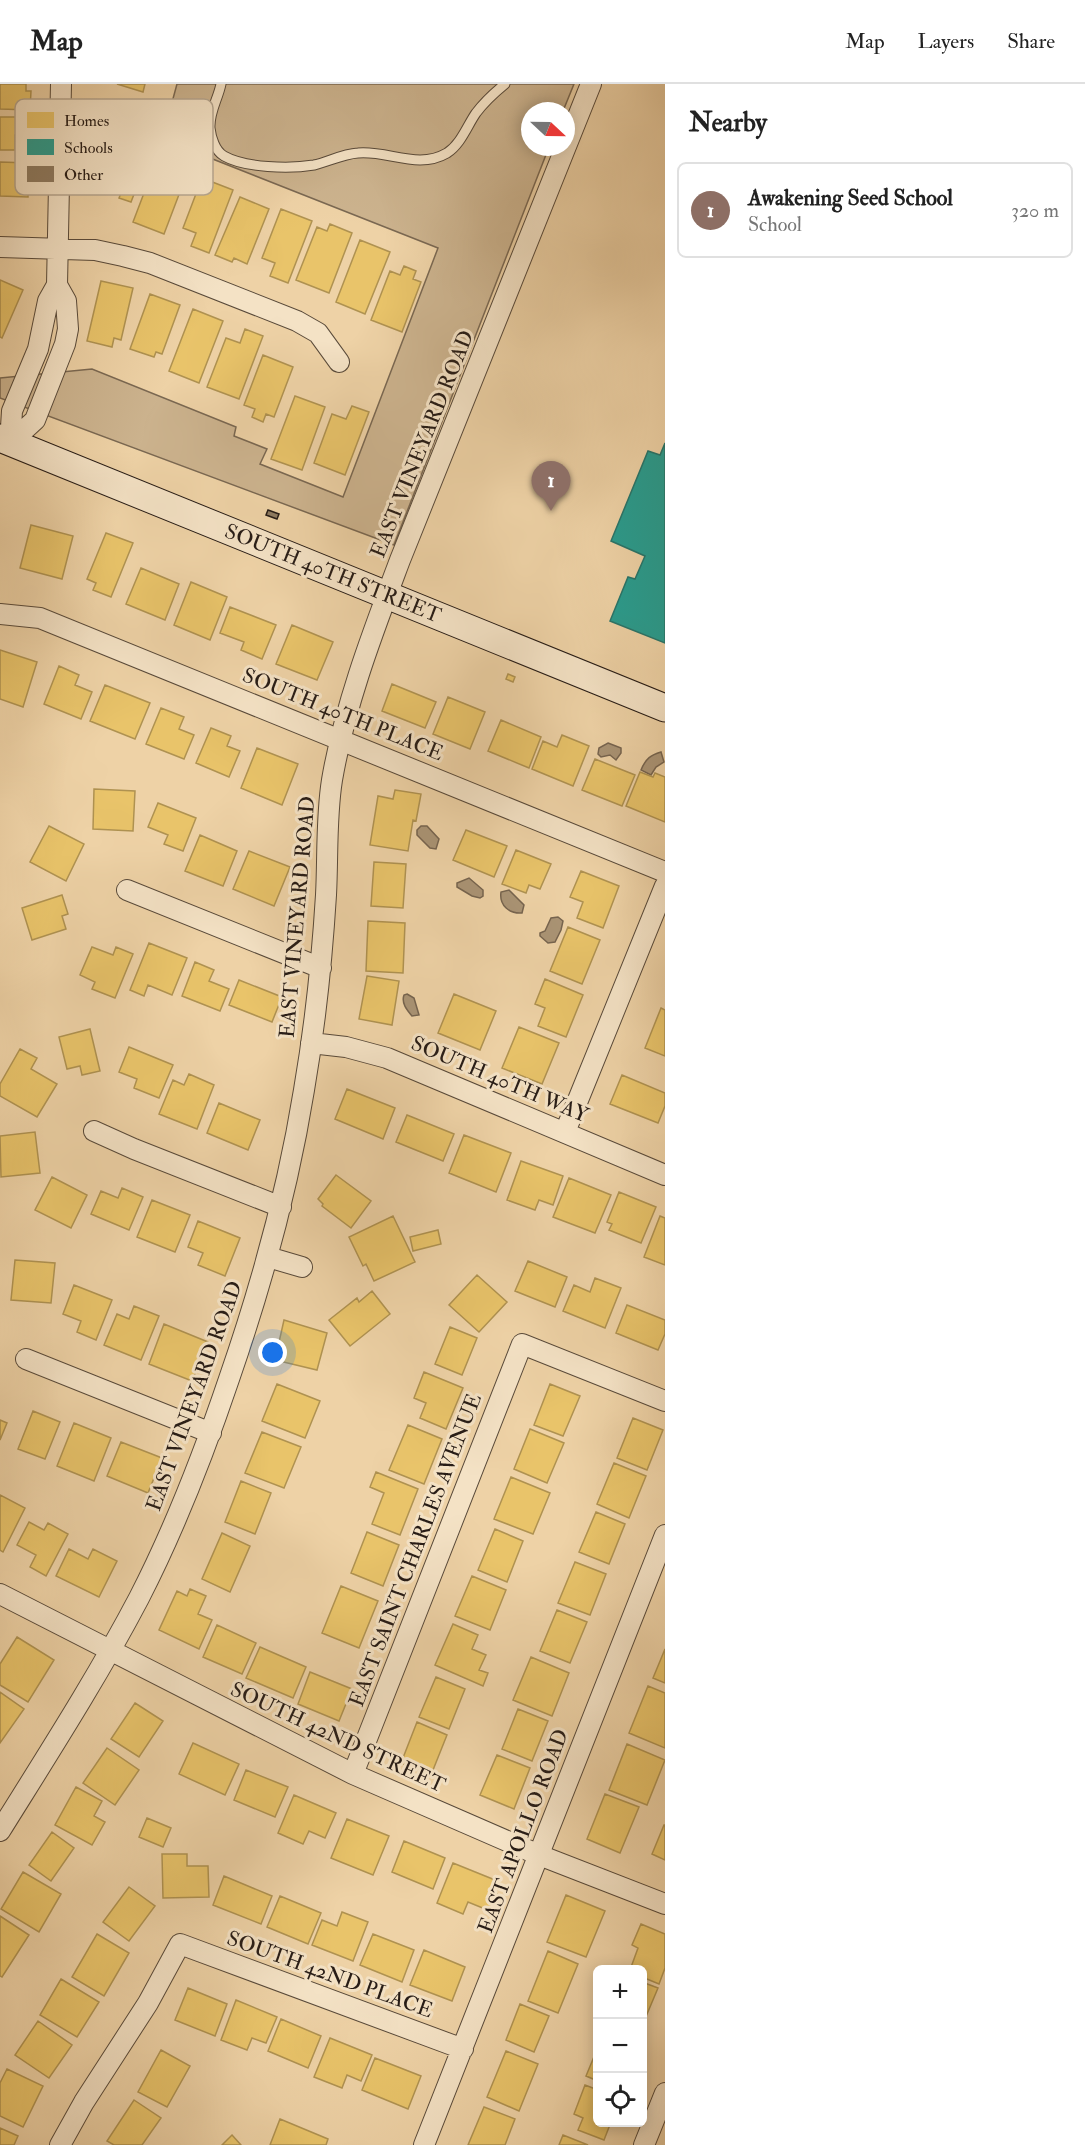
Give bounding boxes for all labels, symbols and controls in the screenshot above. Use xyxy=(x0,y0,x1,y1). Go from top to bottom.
text: Map xyxy=(30,24,83,59)
text: Map xyxy=(845,28,885,55)
text: Layers xyxy=(918,28,974,55)
text: Share xyxy=(1007,28,1055,55)
legend xyxy=(15,99,213,195)
north arrow xyxy=(521,102,575,156)
text: Nearby xyxy=(689,107,767,139)
text: Homes xyxy=(64,111,109,131)
text: Schools xyxy=(64,138,113,158)
text: Other xyxy=(64,165,103,185)
text: Awakening Seed School xyxy=(748,184,953,212)
text: 1 xyxy=(707,198,714,223)
text: 320 m xyxy=(1011,198,1059,223)
text: School xyxy=(748,212,802,237)
street label: EAST VINEYARD ROAD xyxy=(364,327,480,562)
pin: 1 xyxy=(532,462,570,511)
street label: SOUTH 40TH STREET xyxy=(221,518,445,629)
street label: SOUTH 40TH PLACE xyxy=(238,662,447,767)
street label: EAST VINEYARD ROAD xyxy=(273,795,322,1039)
street label: SOUTH 40TH WAY xyxy=(407,1030,593,1129)
street label: EAST VINEYARD ROAD xyxy=(140,1277,249,1515)
your location xyxy=(258,1338,287,1367)
street label: EAST SAINT CHARLES AVENUE xyxy=(343,1390,488,1711)
street label: SOUTH 42ND STREET xyxy=(226,1676,450,1799)
street label: EAST APOLLO ROAD xyxy=(472,1725,575,1937)
street label: SOUTH 42ND PLACE xyxy=(223,1925,436,2024)
map controls xyxy=(593,1965,647,2127)
button: + xyxy=(593,1965,647,2019)
button: − xyxy=(593,2019,647,2073)
button: locate xyxy=(593,2073,647,2127)

